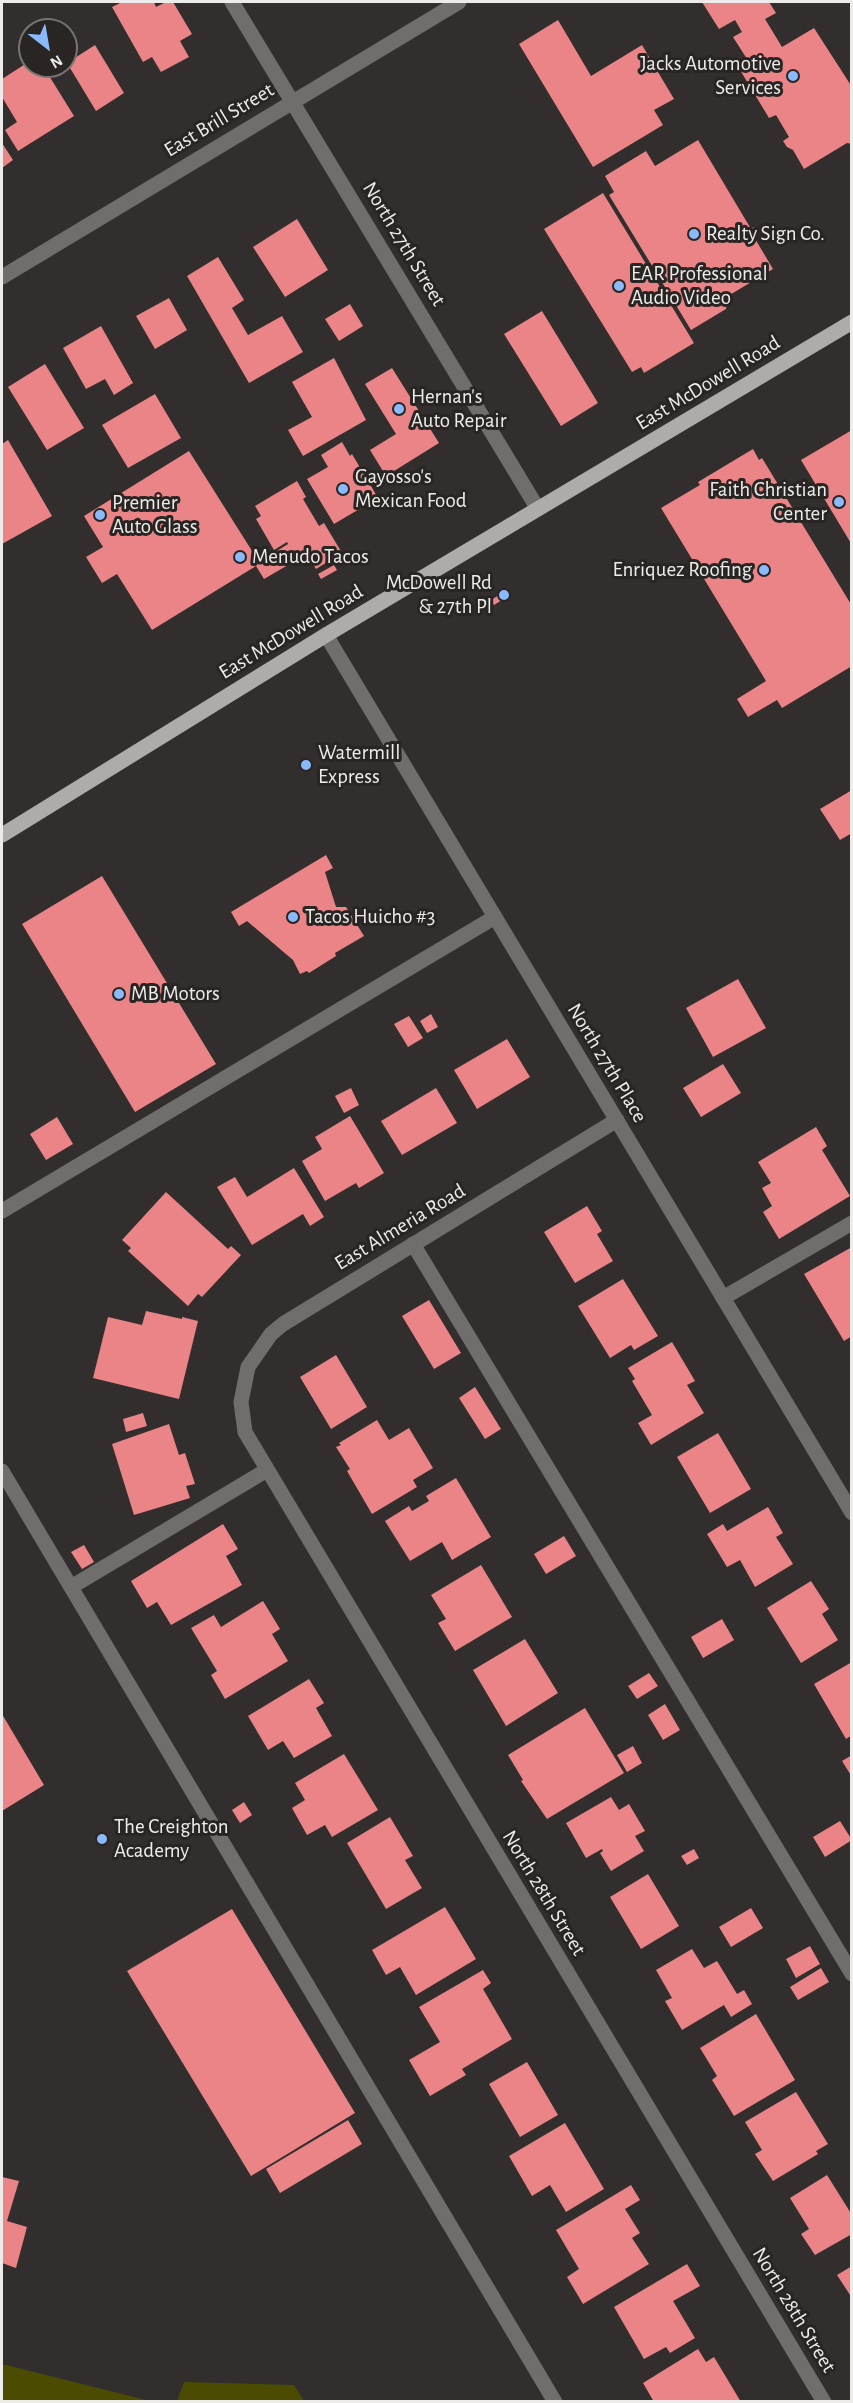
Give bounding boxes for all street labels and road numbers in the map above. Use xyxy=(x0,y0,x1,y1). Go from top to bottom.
street label: East Brill Street xyxy=(160,77,278,163)
street label: North 27th Street xyxy=(357,177,451,311)
street label: East McDowell Road xyxy=(631,330,785,436)
street label: East McDowell Road xyxy=(214,579,368,685)
street label: North 27th Place xyxy=(561,999,653,1127)
street label: East Almeria Road xyxy=(330,1178,470,1276)
street label: North 28th Street xyxy=(497,1826,591,1960)
street label: North 28th Street xyxy=(747,2243,841,2377)

